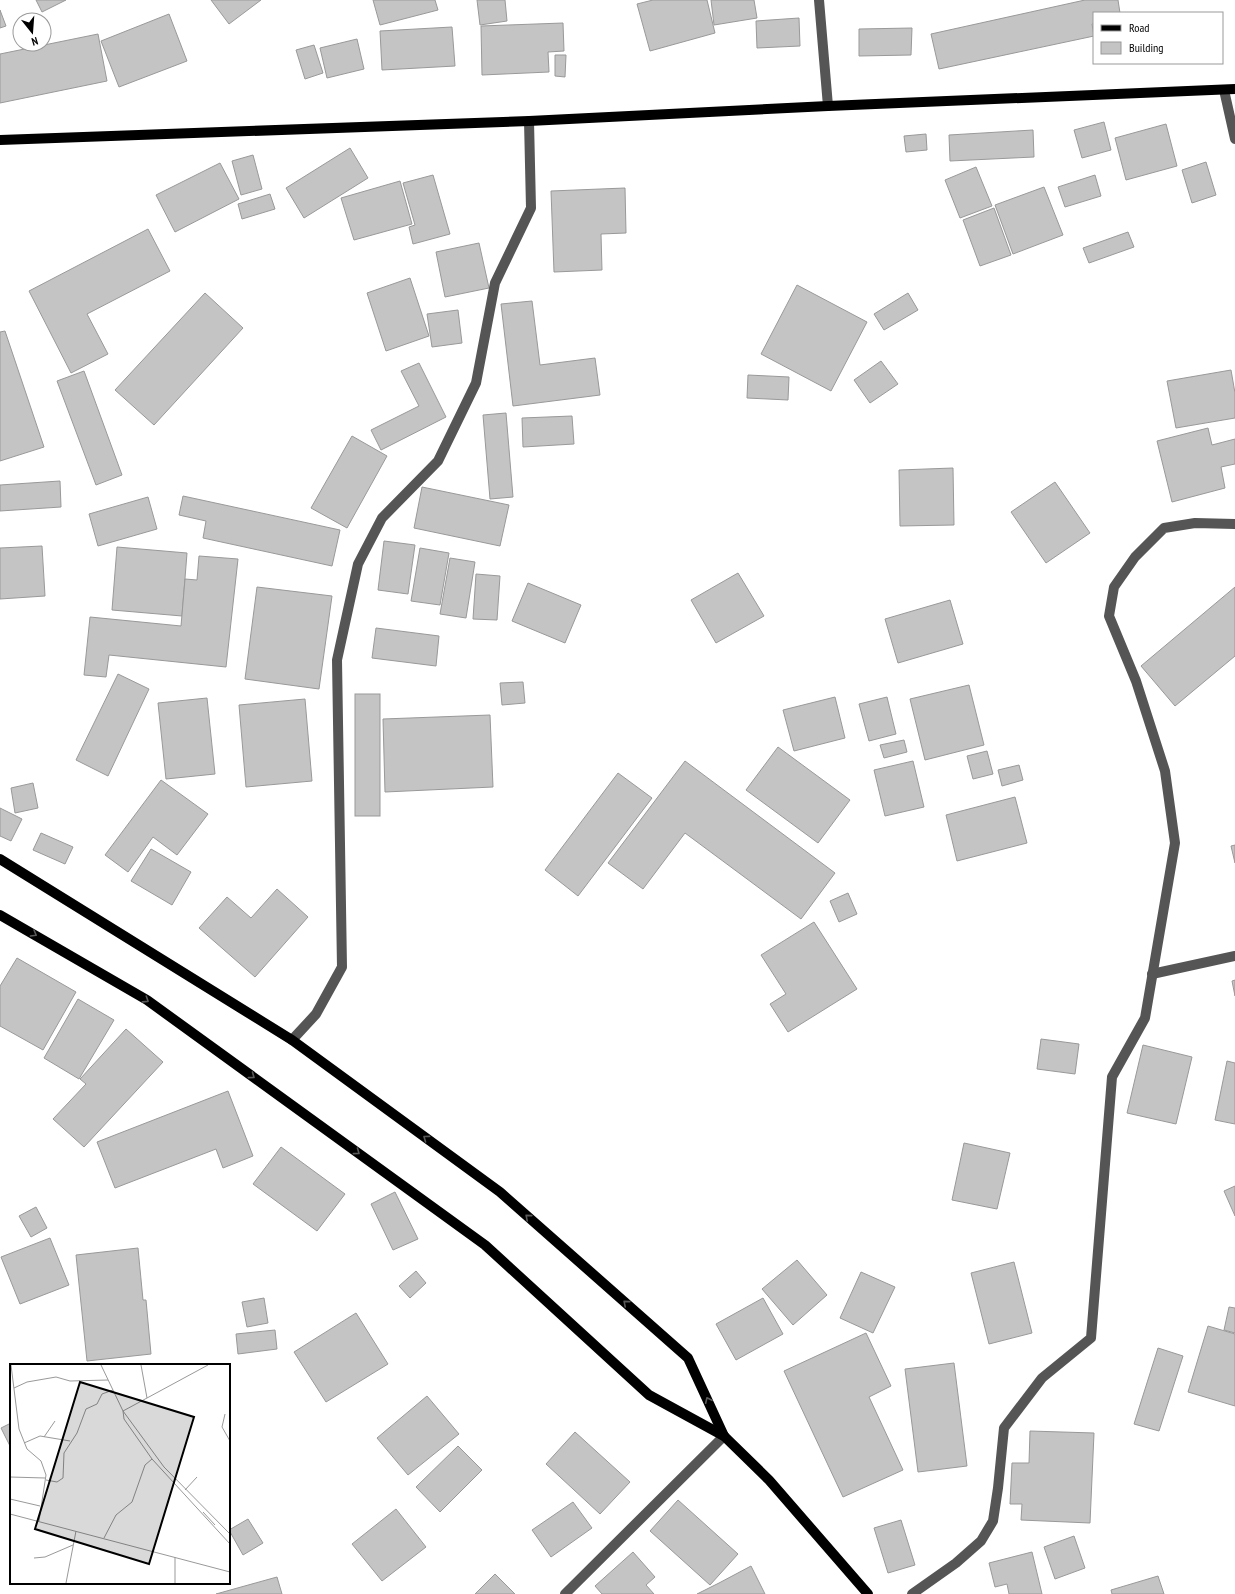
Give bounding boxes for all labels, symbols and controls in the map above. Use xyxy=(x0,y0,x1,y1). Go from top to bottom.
north arrow xyxy=(12,12,52,52)
legend xyxy=(1093,12,1223,64)
text: Road xyxy=(1129,20,1149,35)
text: N xyxy=(30,34,40,49)
text: Building xyxy=(1129,40,1164,55)
one-way arrow xyxy=(30,930,37,937)
one-way arrow xyxy=(142,995,149,1002)
one-way arrow xyxy=(247,1071,254,1078)
one-way arrow xyxy=(423,1135,430,1142)
one-way arrow xyxy=(352,1147,359,1154)
one-way arrow xyxy=(526,1214,533,1221)
one-way arrow xyxy=(623,1300,631,1307)
inset map xyxy=(10,1364,230,1584)
one-way arrow xyxy=(705,1397,713,1405)

